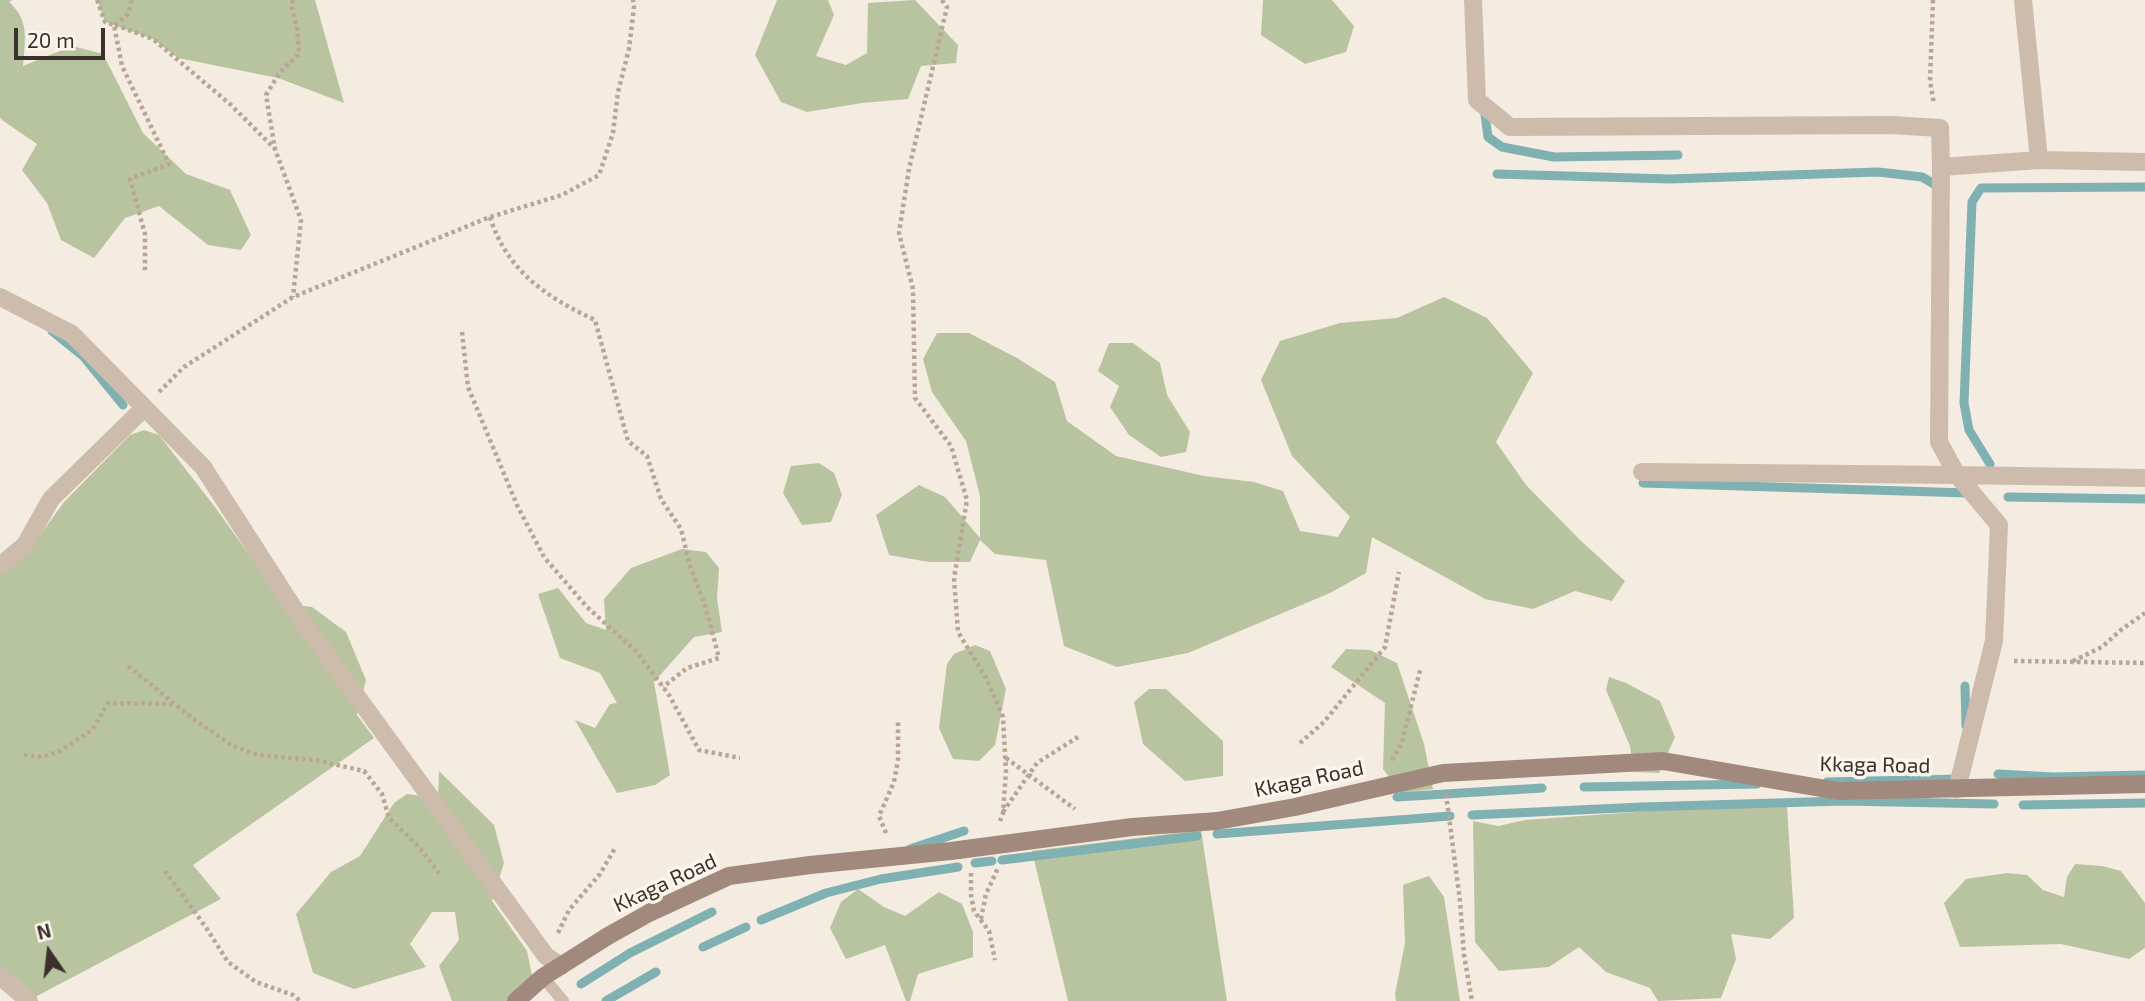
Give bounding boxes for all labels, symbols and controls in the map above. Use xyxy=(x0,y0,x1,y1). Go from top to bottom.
scale bar xyxy=(18,14,108,58)
text: 20 m xyxy=(27,27,75,52)
street label: Kkaga Road xyxy=(1819,751,1931,779)
street label: Kkaga Road xyxy=(1252,755,1366,803)
street label: Kkaga Road xyxy=(609,848,721,918)
north arrow xyxy=(14,917,84,987)
text: N xyxy=(34,918,53,944)

